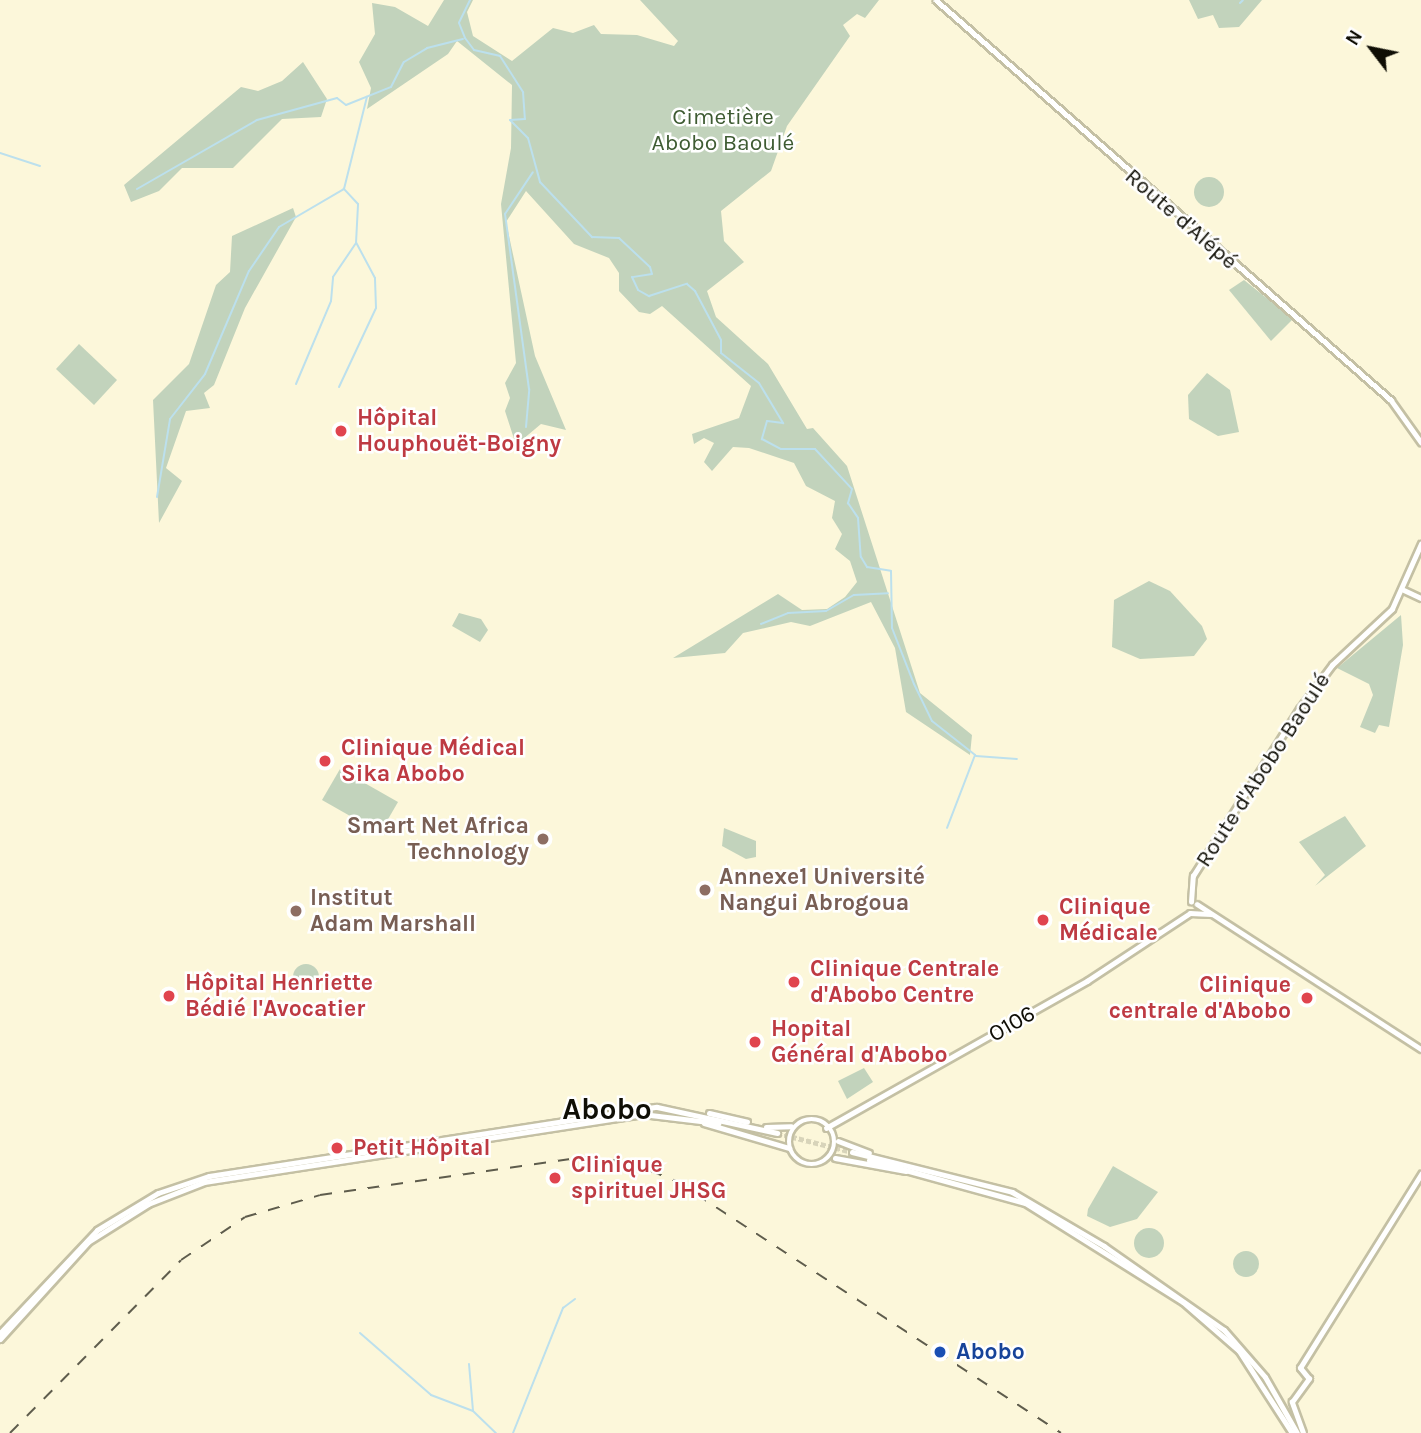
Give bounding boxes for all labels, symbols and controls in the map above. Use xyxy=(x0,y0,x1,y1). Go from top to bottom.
north arrow xyxy=(1337,14,1407,84)
text: N xyxy=(1341,26,1367,49)
park label: Cimetière Abobo Baoulé xyxy=(652,103,794,157)
street label: Route d'Alépé xyxy=(1119,163,1243,275)
place label: Hôpital Houphouët-Boigny xyxy=(357,404,561,458)
marker: Hôpital Houphouët-Boigny xyxy=(331,421,351,441)
street label: Route d'Abobo Baoulé xyxy=(1190,668,1336,872)
place label: Clinique Médical Sika Abobo xyxy=(341,734,525,788)
marker: Clinique Médical Sika Abobo xyxy=(315,751,335,771)
place label: Smart Net Africa Technology xyxy=(347,812,529,866)
marker: Smart Net Africa Technology xyxy=(535,831,551,847)
place label: Annexe1 Université Nangui Abrogoua xyxy=(719,863,925,917)
marker: Annexe1 Université Nangui Abrogoua xyxy=(697,882,713,898)
place label: Institut Adam Marshall xyxy=(310,884,476,938)
place label: Clinique Médicale xyxy=(1059,893,1158,947)
marker: Institut Adam Marshall xyxy=(288,903,304,919)
marker: Clinique Médicale xyxy=(1033,910,1053,930)
place label: Clinique Centrale d'Abobo Centre xyxy=(810,955,999,1009)
place label: Hôpital Henriette Bédié l'Avocatier xyxy=(185,969,373,1023)
place label: Clinique centrale d'Abobo xyxy=(1109,971,1291,1025)
marker: Clinique Centrale d'Abobo Centre xyxy=(784,972,804,992)
marker: Hôpital Henriette Bédié l'Avocatier xyxy=(159,986,179,1006)
marker: Clinique centrale d'Abobo xyxy=(1297,988,1317,1008)
street label: O106 xyxy=(984,1000,1040,1048)
place label: Hopital Général d'Abobo xyxy=(771,1015,948,1069)
marker: Hopital Général d'Abobo xyxy=(745,1032,765,1052)
district label: Abobo xyxy=(562,1091,652,1127)
place label: Petit Hôpital xyxy=(353,1134,490,1162)
marker: Petit Hôpital xyxy=(327,1138,347,1158)
place label: Clinique spirituel JHSG xyxy=(571,1151,726,1205)
marker: Clinique spirituel JHSG xyxy=(545,1168,565,1188)
place label: Abobo xyxy=(956,1338,1025,1366)
marker: Abobo xyxy=(930,1342,950,1362)

